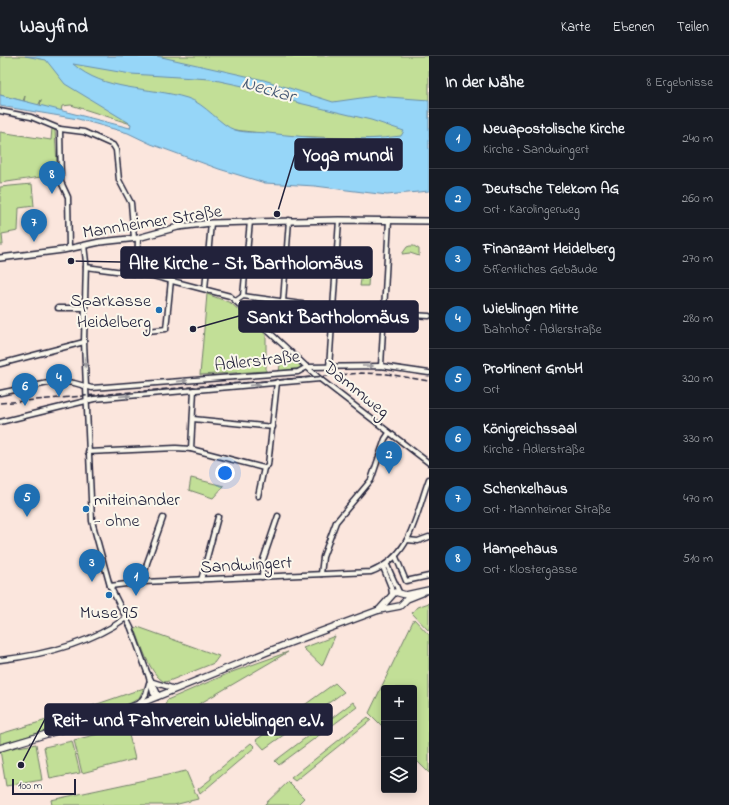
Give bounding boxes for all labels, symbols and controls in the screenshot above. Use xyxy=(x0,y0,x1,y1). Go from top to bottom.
text: Wayfind xyxy=(20,14,88,41)
text: Karte xyxy=(561,17,590,38)
text: Ebenen xyxy=(612,17,655,38)
text: Teilen xyxy=(677,17,709,38)
water label: Neckar xyxy=(239,70,300,111)
text: In der Nähe xyxy=(445,70,524,95)
text: 8 Ergebnisse xyxy=(647,73,713,92)
text: Neuapostolische Kirche xyxy=(483,118,625,140)
text: 1 xyxy=(456,129,460,148)
text: 240 m xyxy=(682,129,713,148)
callout: Yoga mundi xyxy=(295,139,402,170)
text: Kirche · Sandwingert xyxy=(483,140,589,159)
text: Yoga mundi xyxy=(302,143,393,172)
pin: 8 xyxy=(39,161,65,194)
text: Deutsche Telekom AG xyxy=(483,178,619,200)
text: 2 xyxy=(455,189,461,208)
text: 260 m xyxy=(682,189,713,208)
street label: Mannheimer Straße xyxy=(81,199,225,247)
text: Ort · Karolingerweg xyxy=(483,200,580,219)
pin: 7 xyxy=(21,209,47,242)
text: Finanzamt Heidelberg xyxy=(483,238,615,260)
callout: Alte Kirche - St. Bartholomäus xyxy=(121,247,372,278)
text: 3 xyxy=(455,249,461,268)
text: 270 m xyxy=(682,249,713,268)
text: Alte Kirche - St. Bartholomäus xyxy=(129,251,364,278)
text: Öffentliches Gebäude xyxy=(483,260,598,279)
place label: Sparkasse Heidelberg xyxy=(70,289,152,337)
text: Wieblingen Mitte xyxy=(483,298,578,320)
callout: Sankt Bartholomäus xyxy=(239,301,418,332)
marker: Sparkasse Heidelberg xyxy=(154,305,164,315)
text: Sankt Bartholomäus xyxy=(247,305,410,332)
text: 4 xyxy=(455,309,461,328)
text: 280 m xyxy=(683,309,713,328)
text: Bahnhof · Adlerstraße xyxy=(483,320,602,339)
street label: Adlerstraße xyxy=(213,344,302,379)
street label: Dammweg xyxy=(316,355,395,426)
one-way arrow xyxy=(82,356,89,368)
text: ProMinent GmbH xyxy=(483,358,583,380)
one-way arrow xyxy=(362,363,375,369)
pin: 4 xyxy=(46,364,72,397)
text: 5 xyxy=(454,369,462,388)
text: 320 m xyxy=(682,369,713,388)
pin: 6 xyxy=(12,373,38,406)
one-way arrow xyxy=(176,378,188,384)
text: Ort xyxy=(483,380,500,399)
one-way arrow xyxy=(249,381,261,388)
one-way arrow xyxy=(119,393,131,400)
text: Königreichssaal xyxy=(483,418,577,440)
text: 6 xyxy=(455,429,461,448)
text: 330 m xyxy=(683,429,713,448)
text: Kirche · Adlerstraße xyxy=(483,440,585,459)
pin: 2 xyxy=(376,441,402,474)
your location xyxy=(215,463,235,483)
text: Schenkelhaus xyxy=(483,478,568,500)
pin: 5 xyxy=(14,484,40,517)
place label: miteinander - ohne xyxy=(94,488,180,535)
text: 7 xyxy=(455,489,461,508)
text: 470 m xyxy=(683,489,713,508)
text: Ort · Mannheimer Straße xyxy=(483,500,611,519)
marker: miteinander - ohne xyxy=(81,504,91,514)
text: Hampehaus xyxy=(483,538,558,560)
pin: 3 xyxy=(79,549,105,582)
text: 8 xyxy=(456,549,460,568)
text: 510 m xyxy=(682,549,713,568)
street label: Sandwingert xyxy=(199,551,293,582)
text: Ort · Klostergasse xyxy=(483,560,577,579)
pin: 1 xyxy=(123,563,149,596)
marker: Muse 95 xyxy=(104,590,114,600)
place label: Muse 95 xyxy=(80,601,138,627)
map controls xyxy=(381,685,417,793)
button: + xyxy=(381,685,417,721)
callout: Reit- und Fahrverein Wieblingen e.V. xyxy=(45,704,332,735)
text: Reit- und Fahrverein Wieblingen e.V. xyxy=(52,708,324,737)
button: − xyxy=(381,721,417,757)
button: layers xyxy=(381,757,417,793)
scale bar xyxy=(12,777,76,796)
text: 100 m xyxy=(18,778,42,794)

